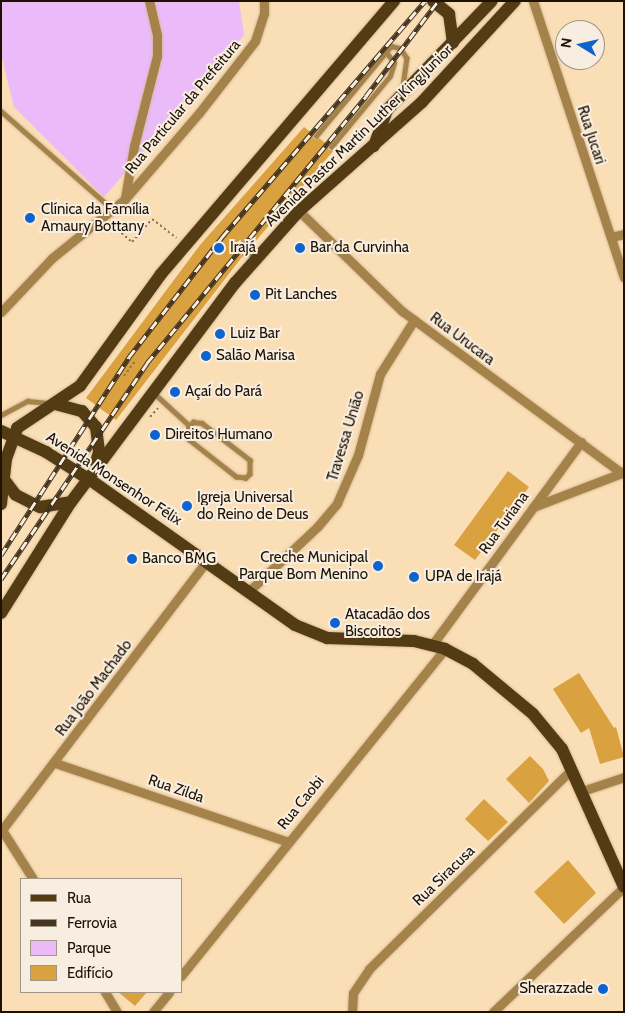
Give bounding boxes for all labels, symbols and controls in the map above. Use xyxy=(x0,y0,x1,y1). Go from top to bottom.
north arrow xyxy=(555,20,605,70)
street label: Rua Particular da Prefeitura xyxy=(122,36,244,178)
text: N xyxy=(557,37,576,49)
street label: Avenida Pastor Martin Luther King Junior xyxy=(262,42,456,230)
street label: Rua Jucari xyxy=(573,103,609,167)
place label: Clínica da Família Amaury Bottany xyxy=(41,200,149,235)
marker: Clínica da Família Amaury Bottany xyxy=(23,211,37,225)
place label: Irajá xyxy=(230,239,256,257)
place label: Bar da Curvinha xyxy=(310,239,409,257)
marker: Irajá xyxy=(212,241,226,255)
marker: Bar da Curvinha xyxy=(294,242,306,254)
place label: Pit Lanches xyxy=(265,286,337,304)
marker: Pit Lanches xyxy=(249,289,261,301)
street label: Rua Urucara xyxy=(426,309,498,369)
place label: Luiz Bar xyxy=(230,325,280,343)
marker: Luiz Bar xyxy=(214,328,226,340)
place label: Salão Marisa xyxy=(216,347,295,365)
marker: Salão Marisa xyxy=(200,350,212,362)
place label: Açaí do Pará xyxy=(185,383,262,401)
marker: Açaí do Pará xyxy=(169,386,181,398)
street label: Travessa União xyxy=(324,389,368,483)
place label: Direitos Humano xyxy=(165,426,272,444)
street label: Avenida Monsenhor Félix xyxy=(43,428,185,530)
marker: Direitos Humano xyxy=(149,429,161,441)
place label: Igreja Universal do Reino de Deus xyxy=(197,488,309,523)
street label: Rua Turiana xyxy=(475,488,533,558)
marker: Igreja Universal do Reino de Deus xyxy=(181,500,193,512)
place label: Creche Municipal Parque Bom Menino xyxy=(239,548,368,583)
place label: Banco BMG xyxy=(142,550,216,568)
marker: Banco BMG xyxy=(126,553,138,565)
marker: Creche Municipal Parque Bom Menino xyxy=(372,560,384,572)
place label: UPA de Irajá xyxy=(425,568,502,586)
marker: UPA de Irajá xyxy=(407,570,421,584)
place label: Atacadão dos Biscoitos xyxy=(345,605,430,640)
marker: Atacadão dos Biscoitos xyxy=(329,617,341,629)
street label: Rua João Machado xyxy=(52,636,136,740)
street label: Rua Zilda xyxy=(146,771,206,807)
street label: Rua Caobi xyxy=(274,773,328,833)
street label: Rua Siracusa xyxy=(409,842,479,910)
legend xyxy=(20,878,182,993)
text: Rua xyxy=(67,889,91,907)
text: Ferrovia xyxy=(67,914,117,932)
text: Parque xyxy=(67,939,111,957)
text: Edifício xyxy=(67,964,113,982)
place label: Sherazzade xyxy=(519,980,593,998)
marker: Sherazzade xyxy=(597,983,609,995)

